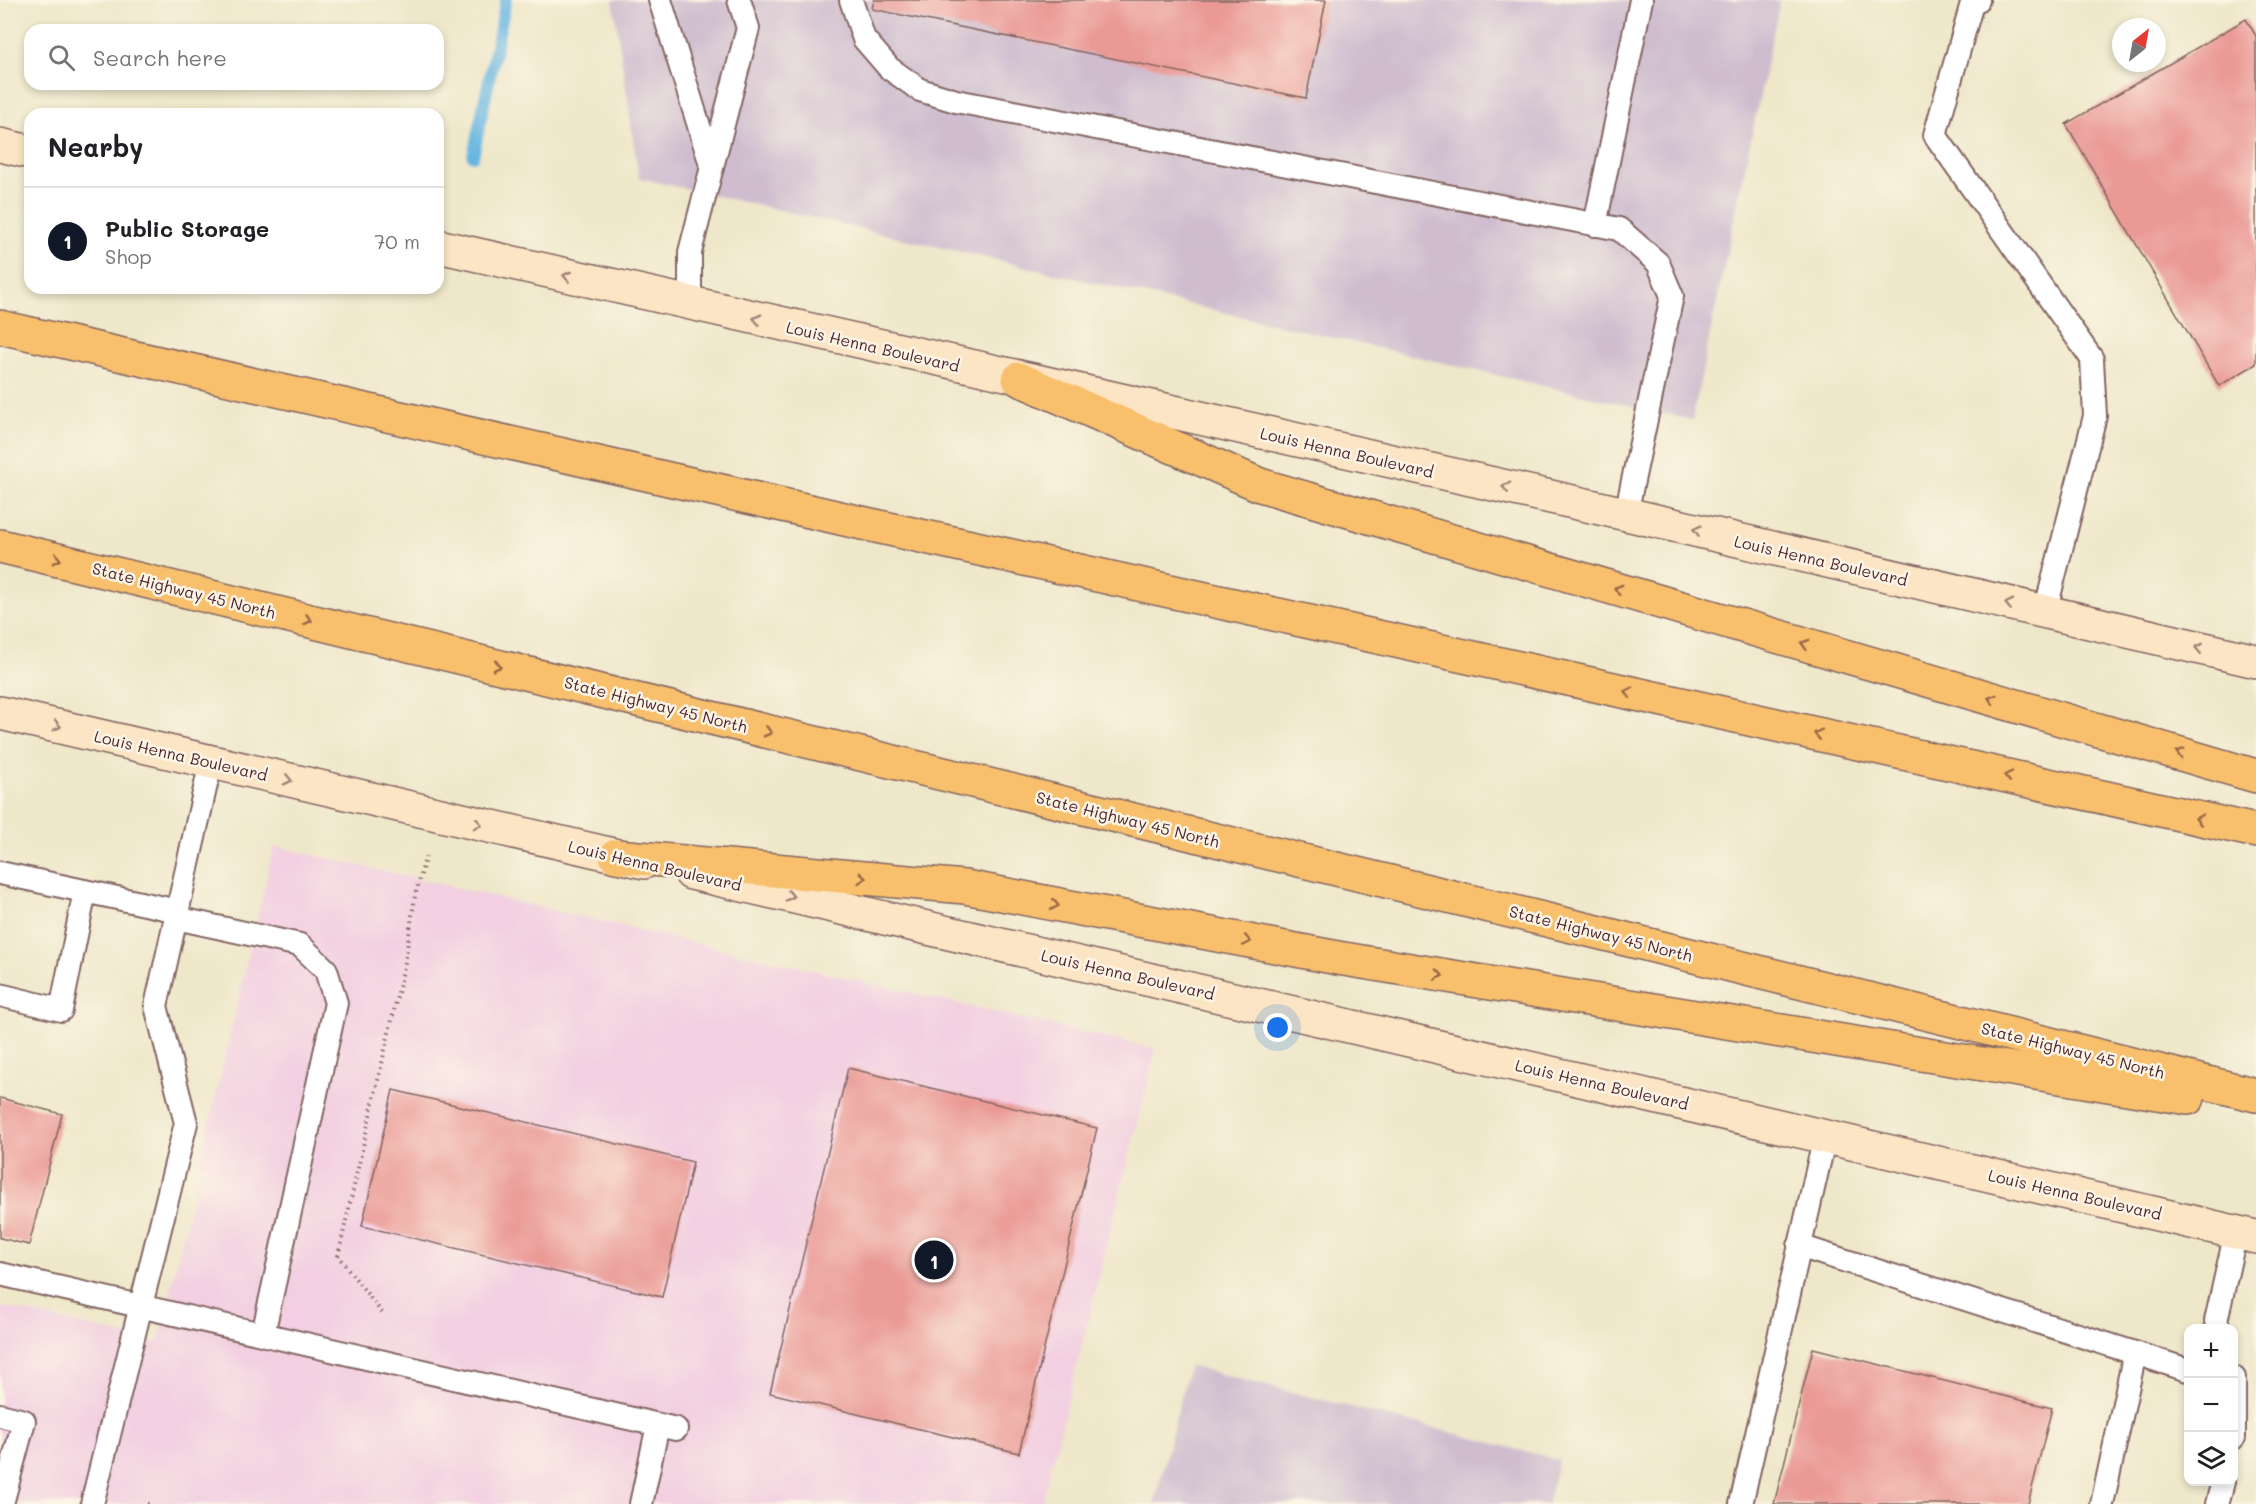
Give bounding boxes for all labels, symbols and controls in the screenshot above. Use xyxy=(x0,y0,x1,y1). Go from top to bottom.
north arrow xyxy=(2112,18,2166,72)
search box xyxy=(24,24,444,90)
icon: search xyxy=(45,41,78,74)
text: Search here xyxy=(93,43,227,72)
text: Nearby xyxy=(48,130,143,164)
text: Public Storage xyxy=(105,214,269,243)
text: 1 xyxy=(63,228,72,254)
text: 70 m xyxy=(374,228,420,254)
text: Shop xyxy=(105,243,152,269)
one-way arrow xyxy=(562,270,572,283)
one-way arrow xyxy=(752,314,762,327)
street label: Louis Henna Boulevard xyxy=(784,316,962,376)
street label: Louis Henna Boulevard xyxy=(1258,422,1436,482)
one-way arrow xyxy=(1502,482,1512,495)
one-way arrow xyxy=(1692,525,1702,538)
street label: Louis Henna Boulevard xyxy=(1732,530,1910,590)
one-way arrow xyxy=(52,552,62,565)
street label: State Highway 45 North xyxy=(90,557,278,623)
one-way arrow xyxy=(1613,584,1623,597)
one-way arrow xyxy=(2004,598,2014,611)
one-way arrow xyxy=(302,613,312,626)
one-way arrow xyxy=(1800,639,1811,651)
one-way arrow xyxy=(2194,642,2204,655)
one-way arrow xyxy=(492,658,502,671)
street label: State Highway 45 North xyxy=(562,671,750,737)
one-way arrow xyxy=(1623,687,1633,700)
one-way arrow xyxy=(1988,694,1998,706)
one-way arrow xyxy=(52,719,62,732)
one-way arrow xyxy=(763,724,773,737)
street label: Louis Henna Boulevard xyxy=(92,725,270,785)
one-way arrow xyxy=(1813,729,1823,742)
one-way arrow xyxy=(2175,748,2186,760)
one-way arrow xyxy=(2004,771,2014,784)
one-way arrow xyxy=(283,772,293,785)
street label: State Highway 45 North xyxy=(1034,786,1222,852)
one-way arrow xyxy=(2194,813,2204,826)
one-way arrow xyxy=(473,816,483,829)
street label: Louis Henna Boulevard xyxy=(566,835,744,895)
one-way arrow xyxy=(858,871,867,884)
one-way arrow xyxy=(785,889,795,902)
one-way arrow xyxy=(1051,898,1060,910)
street label: State Highway 45 North xyxy=(1507,900,1695,966)
one-way arrow xyxy=(1242,934,1252,947)
street label: Louis Henna Boulevard xyxy=(1039,944,1217,1004)
one-way arrow xyxy=(1434,968,1444,980)
your location xyxy=(1263,1013,1292,1042)
street label: State Highway 45 North xyxy=(1979,1017,2167,1083)
street label: Louis Henna Boulevard xyxy=(1513,1054,1691,1114)
street label: Louis Henna Boulevard xyxy=(1986,1164,2164,1224)
pin: 1 xyxy=(914,1238,954,1282)
map controls xyxy=(2184,1324,2238,1486)
button: + xyxy=(2184,1324,2238,1378)
button: − xyxy=(2184,1378,2238,1432)
button: layers xyxy=(2184,1432,2238,1486)

